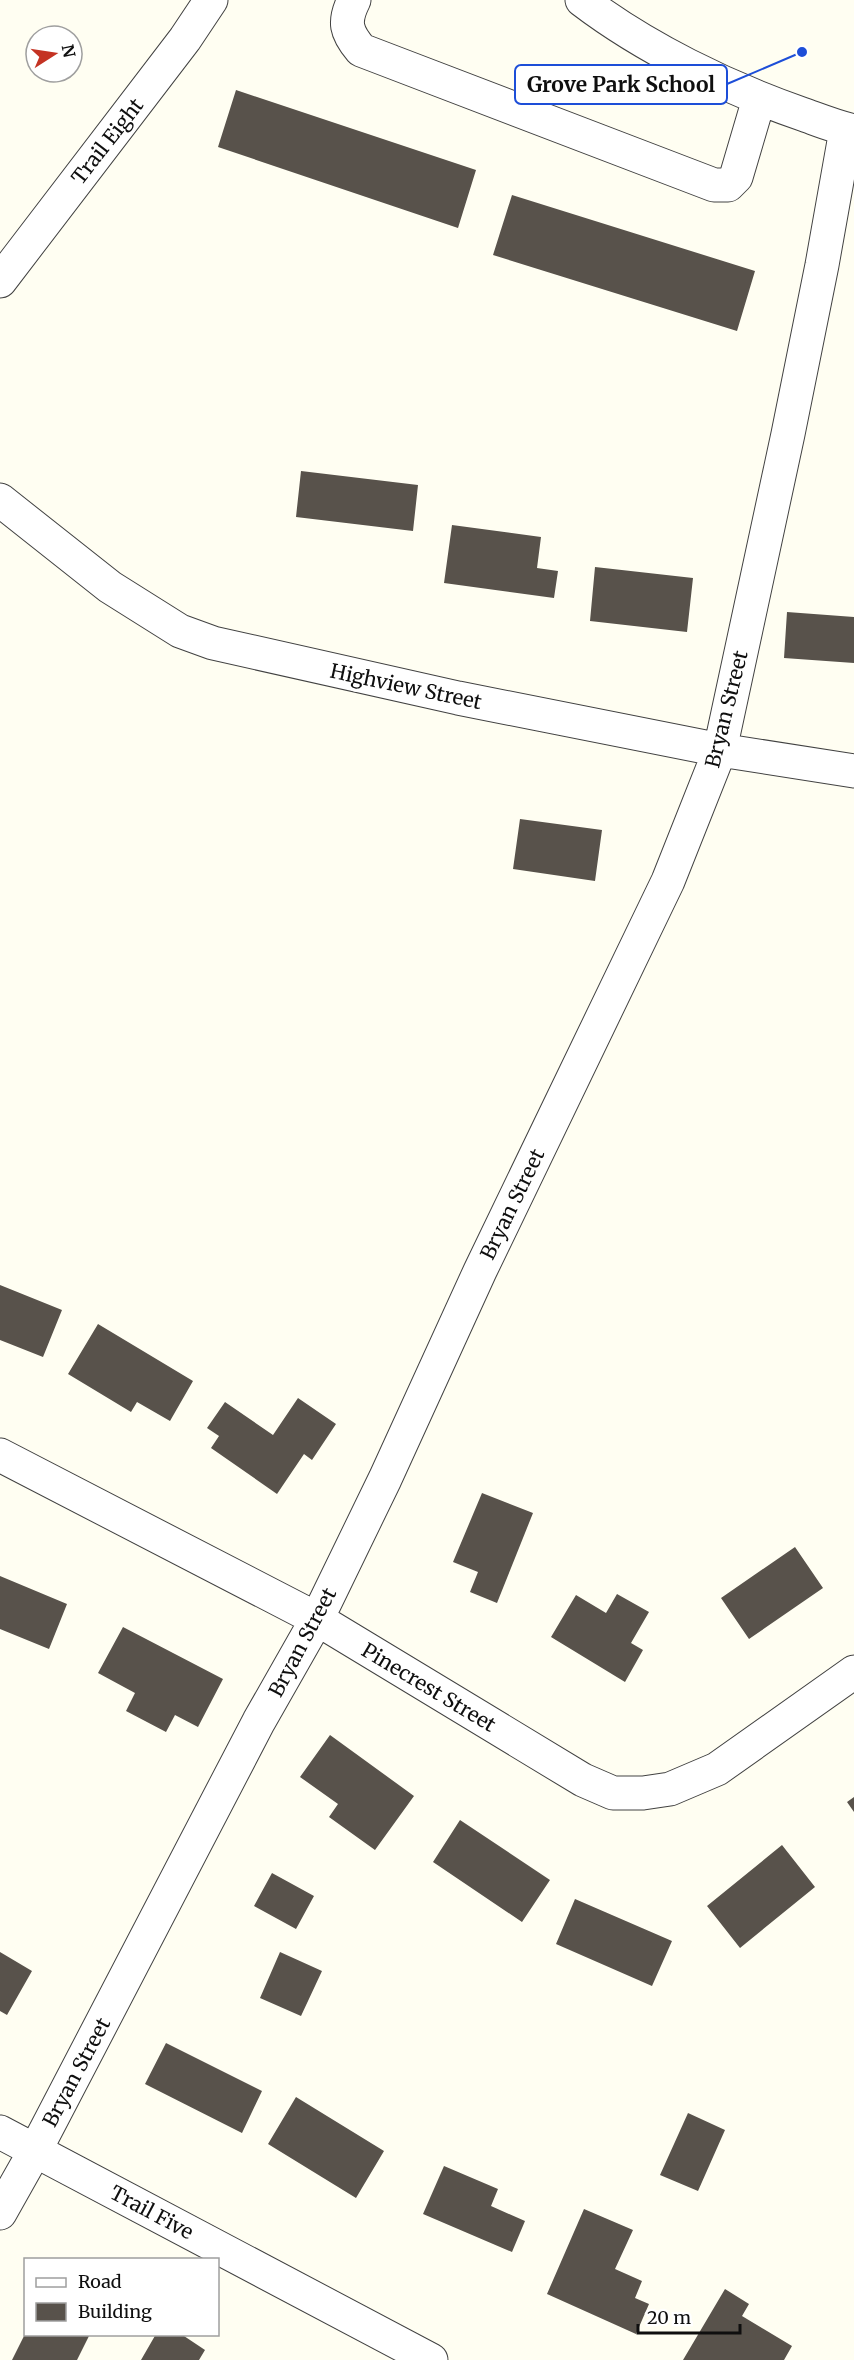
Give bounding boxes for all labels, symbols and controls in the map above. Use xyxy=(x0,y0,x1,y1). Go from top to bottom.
north arrow xyxy=(24,24,84,84)
text: N xyxy=(58,43,80,59)
callout: Grove Park School xyxy=(515,65,727,104)
text: Grove Park School xyxy=(527,71,715,98)
street label: Trail Eight xyxy=(66,93,148,189)
street label: Bryan Street xyxy=(699,648,753,770)
street label: Highview Street xyxy=(328,658,484,714)
street label: Bryan Street xyxy=(474,1144,550,1263)
street label: Bryan Street xyxy=(263,1583,341,1701)
street label: Pinecrest Street xyxy=(357,1637,501,1737)
street label: Bryan Street xyxy=(37,2013,115,2131)
street label: Trail Five xyxy=(106,2180,198,2244)
legend xyxy=(24,2258,219,2336)
text: Road xyxy=(78,2270,122,2293)
scale bar xyxy=(638,2297,740,2335)
text: Building xyxy=(78,2300,152,2323)
text: 20 m xyxy=(647,2306,691,2329)

